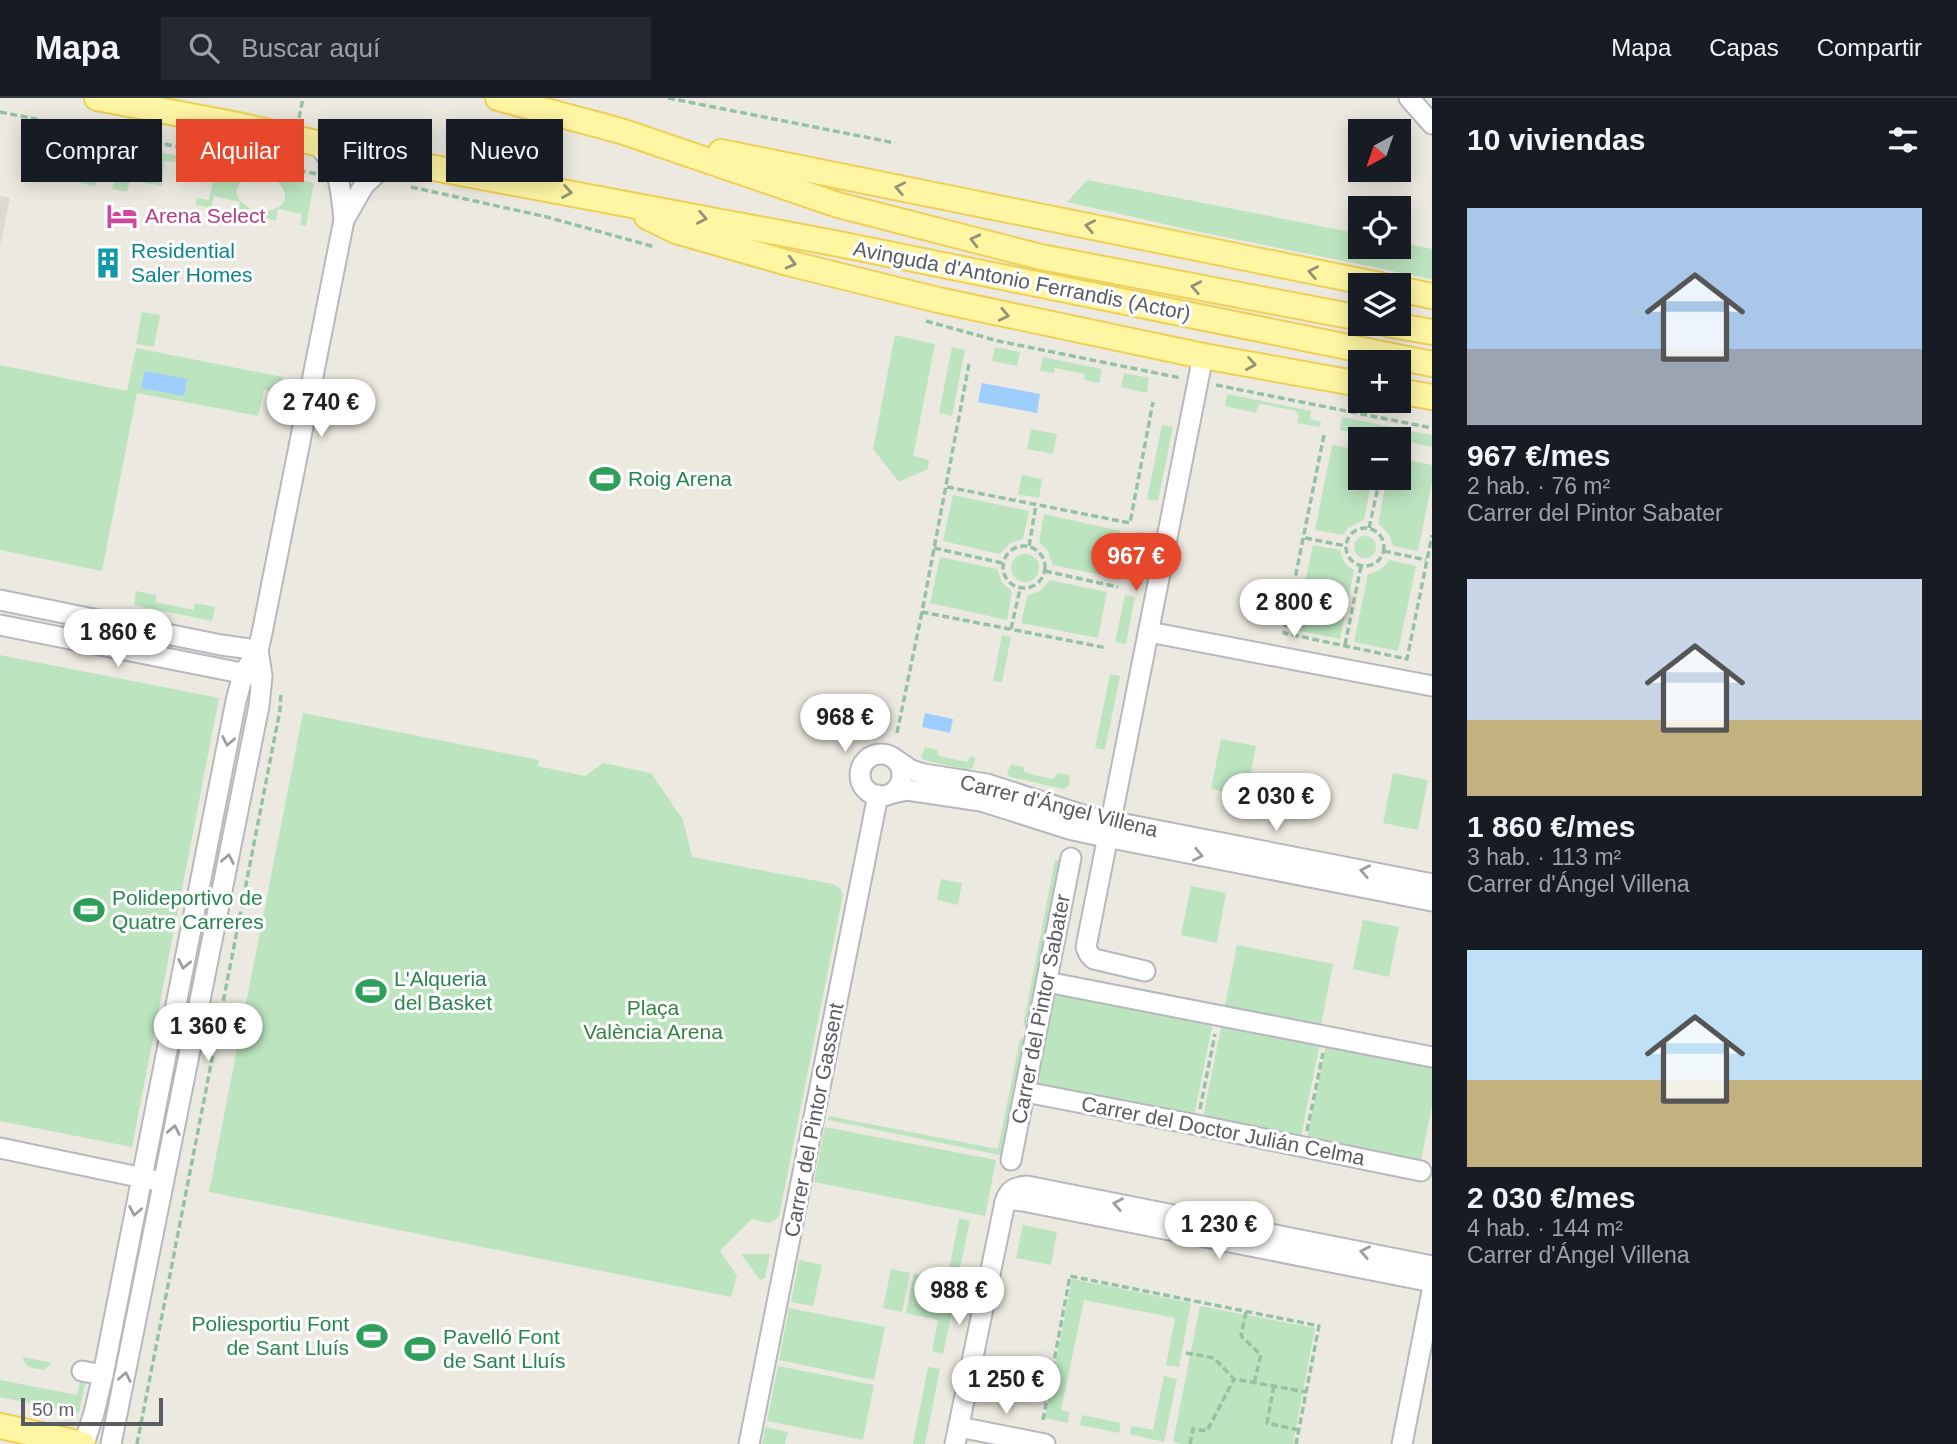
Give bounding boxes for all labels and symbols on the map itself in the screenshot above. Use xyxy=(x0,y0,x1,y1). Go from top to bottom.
north arrow xyxy=(1348,119,1410,182)
one-way arrow xyxy=(894,181,906,196)
one-way arrow xyxy=(561,184,573,199)
hotel icon: Arena Select xyxy=(105,199,139,233)
place label: Arena Select xyxy=(145,204,265,227)
one-way arrow xyxy=(696,210,708,225)
one-way arrow xyxy=(1084,220,1096,235)
one-way arrow xyxy=(969,234,981,248)
street label: Avinguda d'Antonio Ferrandis (Actor) xyxy=(851,236,1193,325)
place label: Residential Saler Homes xyxy=(131,239,252,286)
building icon: Residential Saler Homes xyxy=(91,246,125,280)
one-way arrow xyxy=(785,255,797,269)
one-way arrow xyxy=(1307,265,1319,280)
one-way arrow xyxy=(1191,280,1202,295)
one-way arrow xyxy=(998,306,1010,321)
one-way arrow xyxy=(1245,356,1257,371)
pin: 2 740 € xyxy=(256,380,386,439)
sports icon: Roig Arena xyxy=(588,462,622,496)
place label: Roig Arena xyxy=(628,467,732,490)
pin: 967 € xyxy=(1087,533,1185,593)
pin: 2 800 € xyxy=(1229,580,1359,639)
pin: 1 860 € xyxy=(53,610,183,669)
pin: 968 € xyxy=(796,694,894,754)
one-way arrow xyxy=(221,735,236,747)
street label: Carrer d'Ángel Villena xyxy=(958,770,1161,841)
pin: 2 030 € xyxy=(1211,774,1341,833)
one-way arrow xyxy=(1192,846,1204,861)
one-way arrow xyxy=(220,853,235,865)
one-way arrow xyxy=(1359,864,1371,879)
place label: Polideportivo de Quatre Carreres xyxy=(112,886,264,933)
street label: Carrer del Pintor Sabater xyxy=(1007,892,1074,1126)
sports icon: Polideportivo de Quatre Carreres xyxy=(72,893,106,927)
one-way arrow xyxy=(177,958,192,970)
place label: L'Alqueria del Basket xyxy=(394,967,492,1014)
sports icon: L'Alqueria del Basket xyxy=(354,974,388,1008)
park label: Plaça València Arena xyxy=(583,996,723,1043)
street label: Carrer del Pintor Gassent xyxy=(780,1001,848,1239)
pin: 1 360 € xyxy=(143,1004,273,1063)
street label: Carrer del Doctor Julián Celma xyxy=(1079,1092,1367,1169)
one-way arrow xyxy=(166,1124,181,1136)
one-way arrow xyxy=(1112,1197,1124,1212)
pin: 1 230 € xyxy=(1154,1202,1284,1261)
one-way arrow xyxy=(129,1205,144,1217)
one-way arrow xyxy=(1359,1246,1371,1261)
pin: 988 € xyxy=(910,1268,1008,1327)
place label: Poliesportiu Font de Sant Lluís xyxy=(191,1312,349,1359)
sports icon: Poliesportiu Font de Sant Lluís xyxy=(355,1319,389,1353)
place label: Pavelló Font de Sant Lluís xyxy=(443,1325,566,1372)
sports icon: Pavelló Font de Sant Lluís xyxy=(403,1332,437,1366)
pin: 1 250 € xyxy=(941,1356,1071,1416)
one-way arrow xyxy=(117,1371,132,1383)
scale bar xyxy=(21,1395,163,1427)

